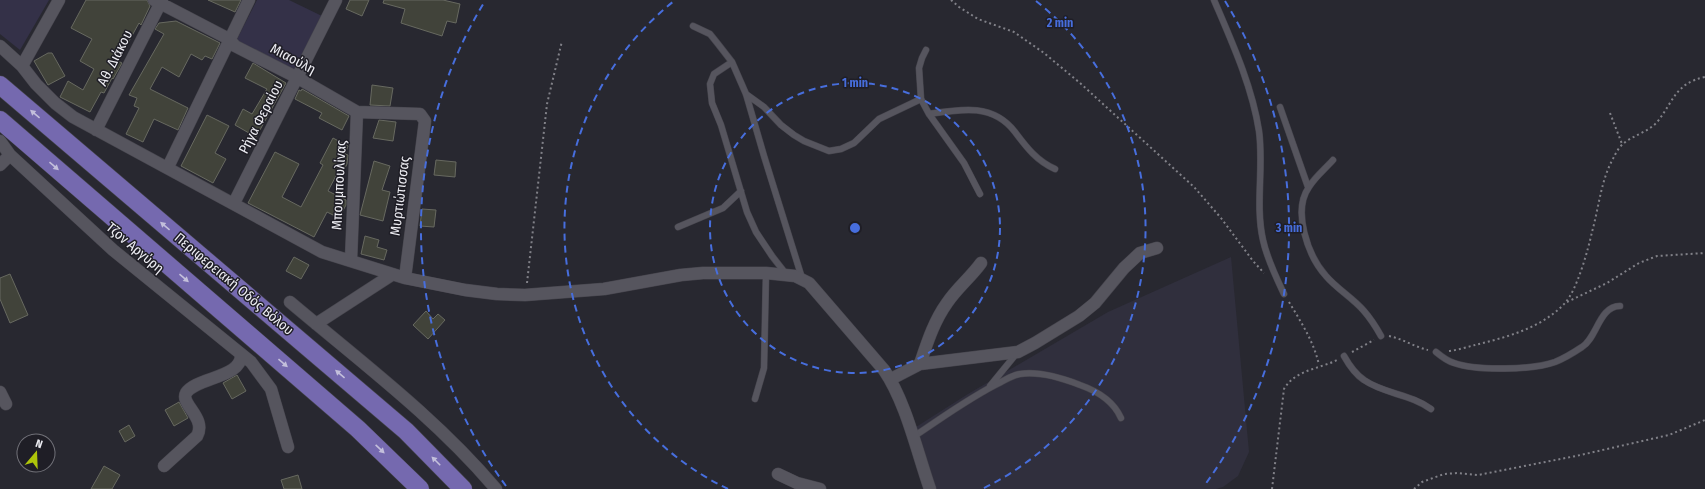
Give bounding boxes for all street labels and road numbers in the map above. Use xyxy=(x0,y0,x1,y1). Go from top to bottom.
street label: Αθ. Διάκου xyxy=(94,27,136,89)
street label: Μιαούλη xyxy=(267,40,319,78)
street label: Ρήγα Φεραίου xyxy=(235,77,287,157)
street label: Μπουμπουλίνας xyxy=(328,140,350,230)
street label: Μυρτιώτισσας xyxy=(387,155,413,237)
street label: Τζον Αργύρη xyxy=(103,219,167,277)
street label: Περιφερειακή Οδός Βόλου xyxy=(171,229,297,339)

